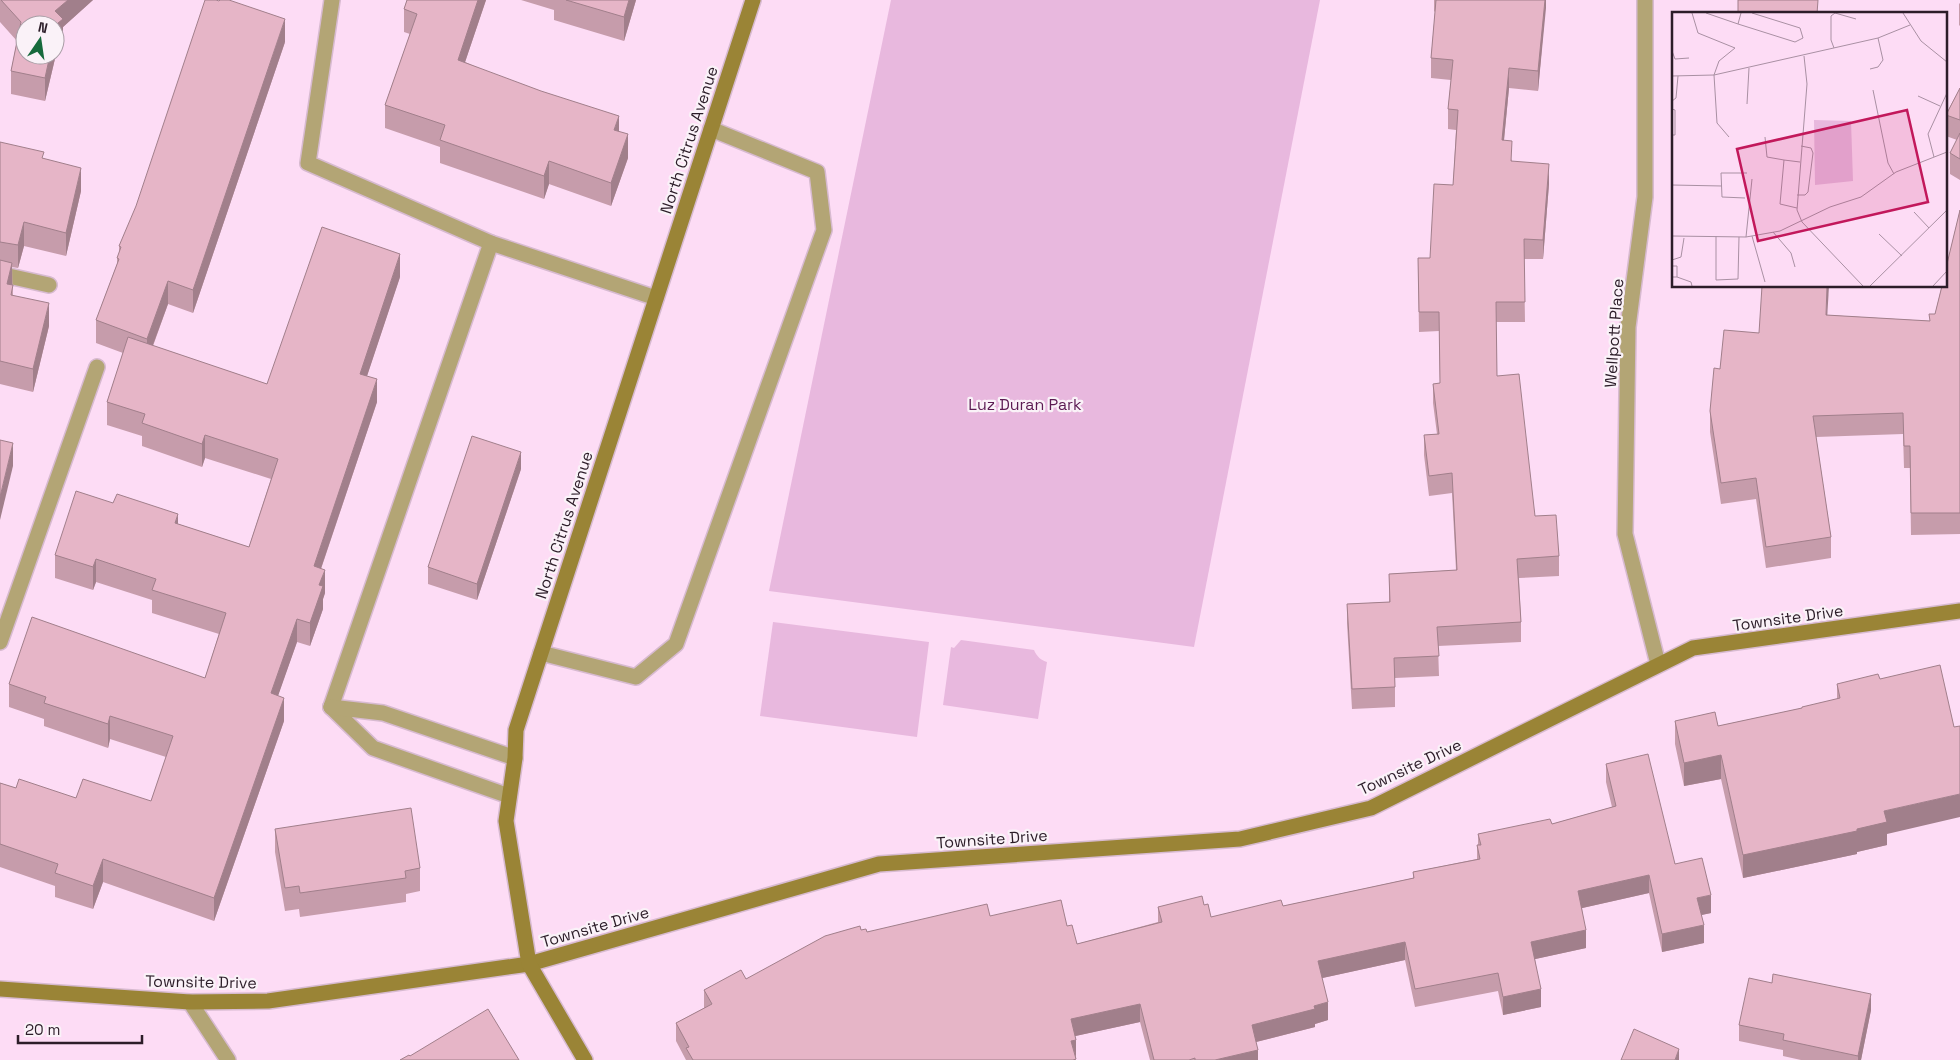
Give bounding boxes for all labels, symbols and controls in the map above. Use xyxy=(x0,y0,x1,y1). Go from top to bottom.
inset map xyxy=(1672,12,1948,288)
north arrow xyxy=(15,15,65,65)
text: N xyxy=(36,18,50,37)
street label: North Citrus Avenue xyxy=(655,64,723,216)
street label: Wellpott Place xyxy=(1600,278,1628,388)
park label: Luz Duran Park xyxy=(968,394,1082,415)
street label: North Citrus Avenue xyxy=(530,449,598,601)
street label: Townsite Drive xyxy=(1731,600,1845,636)
street label: Townsite Drive xyxy=(1355,734,1465,800)
street label: Townsite Drive xyxy=(936,825,1048,853)
street label: Townsite Drive xyxy=(539,902,651,952)
street label: Townsite Drive xyxy=(145,971,257,993)
scale bar xyxy=(18,1012,141,1044)
text: 20 m xyxy=(25,1020,60,1039)

